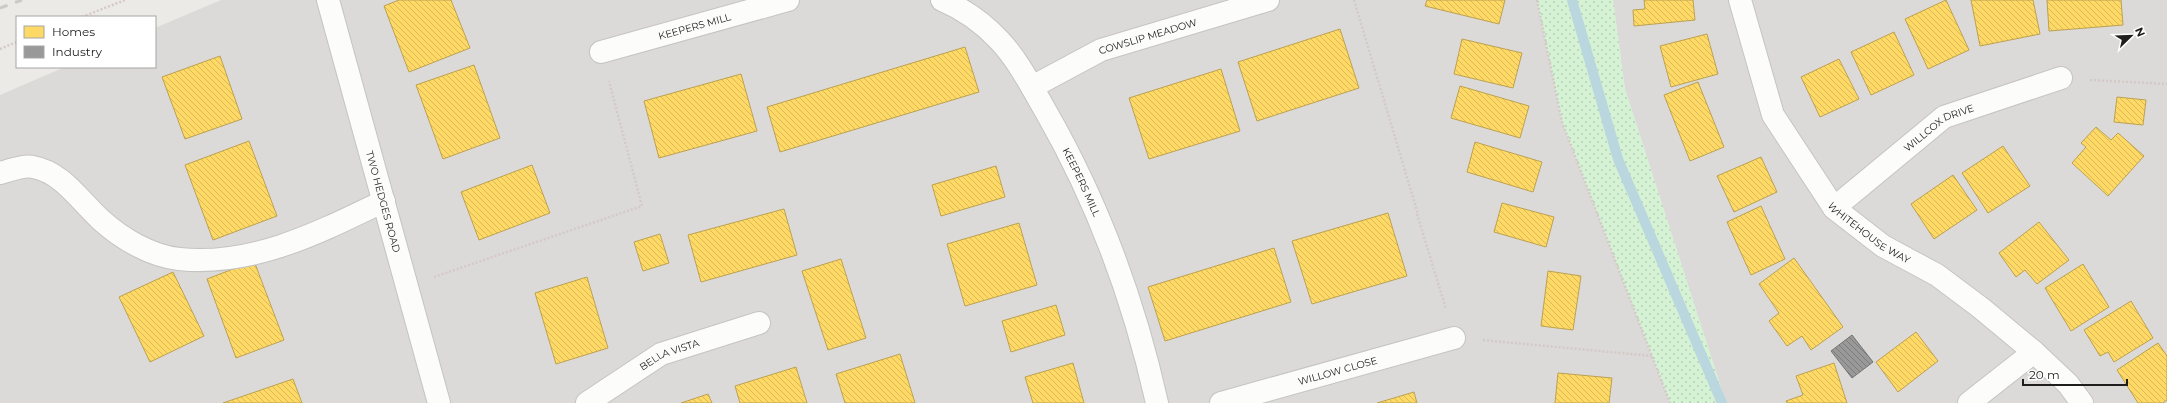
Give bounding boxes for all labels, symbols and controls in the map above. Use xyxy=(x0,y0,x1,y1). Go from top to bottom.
street label: KEEPERS MILL xyxy=(657,10,732,43)
legend xyxy=(16,16,156,68)
street label: COWSLIP MEADOW xyxy=(1097,16,1198,57)
north arrow xyxy=(2111,16,2151,56)
text: Homes xyxy=(52,24,95,39)
text: N xyxy=(2132,25,2148,39)
text: Industry xyxy=(52,44,102,59)
street label: WILLCOX DRIVE xyxy=(1901,101,1976,155)
street label: KEEPERS MILL xyxy=(1060,146,1103,219)
street label: TWO HEDGES ROAD xyxy=(363,149,403,254)
street label: WHITEHOUSE WAY xyxy=(1825,200,1913,267)
street label: BELLA VISTA xyxy=(637,336,701,374)
street label: WILLOW CLOSE xyxy=(1297,354,1379,388)
scale bar xyxy=(2023,361,2127,387)
text: 20 m xyxy=(2029,367,2060,382)

